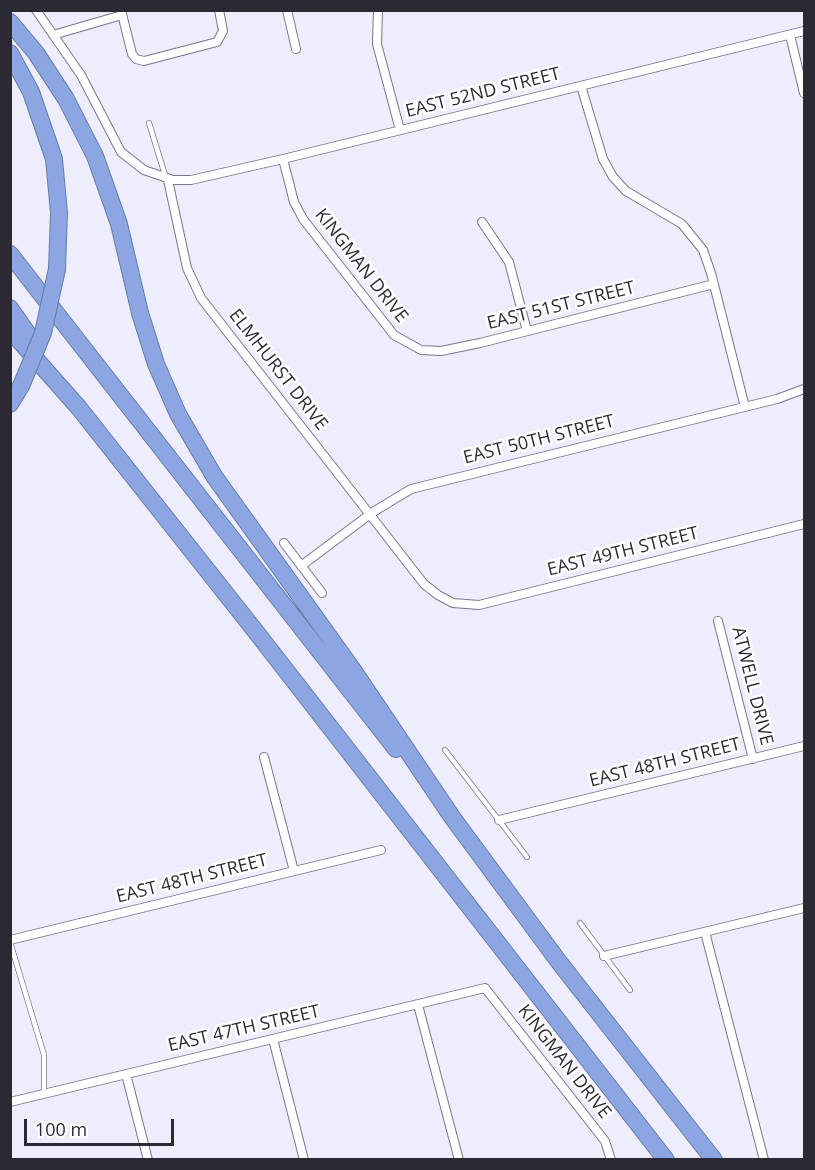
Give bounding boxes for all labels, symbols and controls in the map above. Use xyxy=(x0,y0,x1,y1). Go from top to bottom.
street label: EAST 52ND STREET xyxy=(403,63,563,123)
street label: KINGMAN DRIVE xyxy=(310,205,412,327)
street label: EAST 51ST STREET xyxy=(485,277,637,335)
street label: ELMHURST DRIVE xyxy=(224,305,332,435)
street label: EAST 50TH STREET xyxy=(461,411,617,469)
street label: EAST 49TH STREET xyxy=(545,523,701,581)
street label: ATWELL DRIVE xyxy=(727,625,777,747)
street label: EAST 48TH STREET xyxy=(587,734,743,792)
street label: EAST 48TH STREET xyxy=(114,850,270,908)
street label: EAST 47TH STREET xyxy=(166,1001,322,1057)
street label: KINGMAN DRIVE xyxy=(513,1001,615,1123)
scale bar xyxy=(27,1107,177,1145)
text: 100 m xyxy=(35,1117,87,1141)

